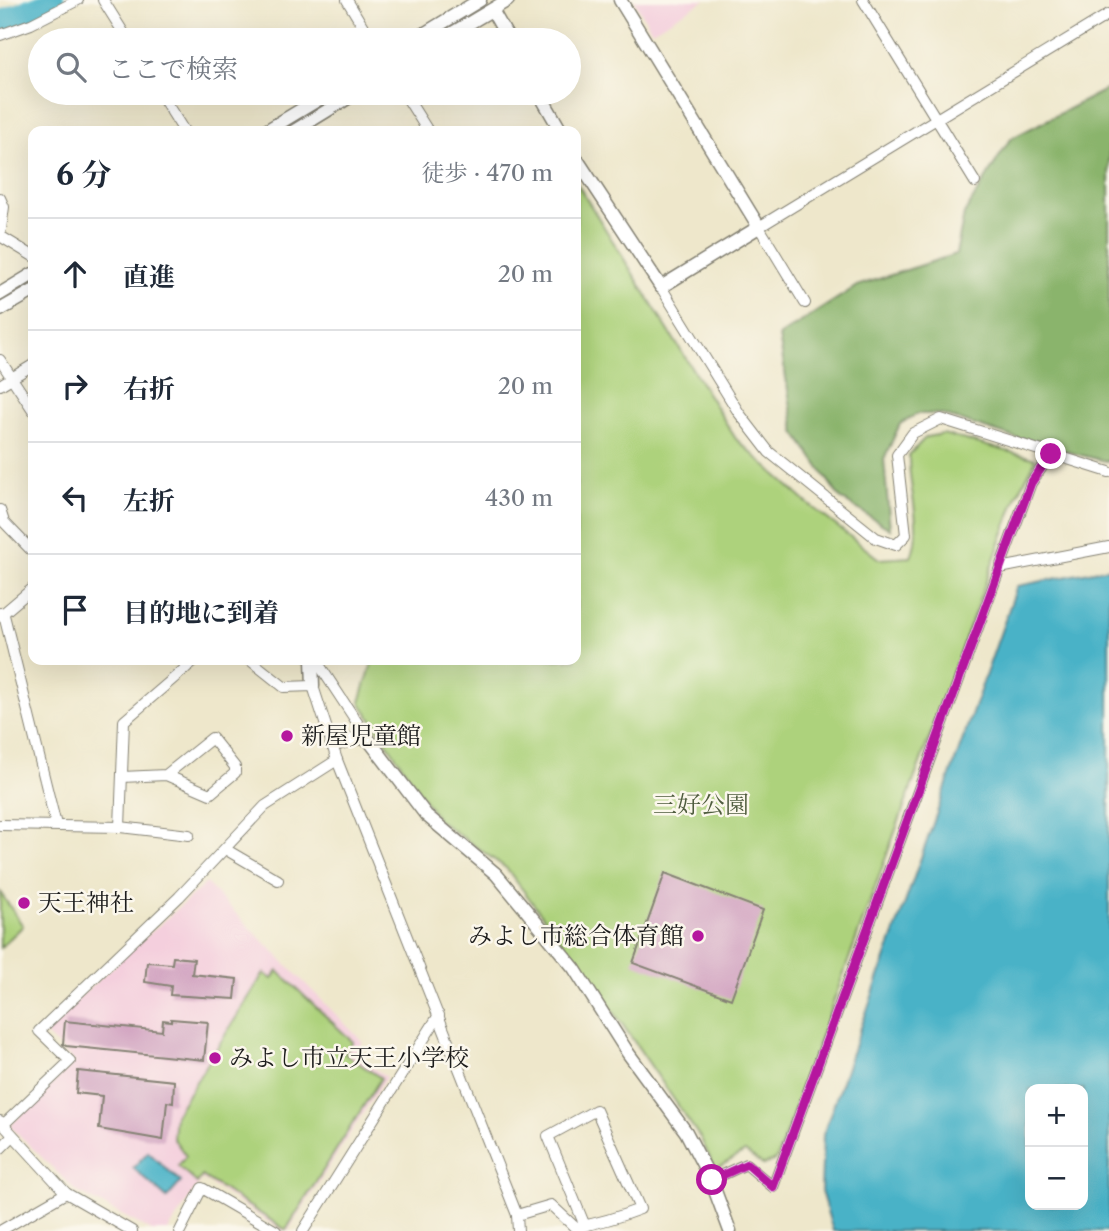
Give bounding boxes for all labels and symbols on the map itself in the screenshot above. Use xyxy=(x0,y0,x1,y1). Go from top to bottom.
route end xyxy=(1035,438,1066,469)
place label: 新屋児童館 xyxy=(301,721,421,750)
marker: 新屋児童館 xyxy=(279,728,295,744)
park label: 三好公園 xyxy=(653,790,749,819)
place label: 天王神社 xyxy=(38,888,134,917)
marker: 天王神社 xyxy=(16,895,32,911)
place label: みよし市総合体育館 xyxy=(468,921,684,950)
marker: みよし市総合体育館 xyxy=(690,928,706,944)
place label: みよし市立天王小学校 xyxy=(229,1043,469,1072)
marker: みよし市立天王小学校 xyxy=(207,1050,223,1066)
route start xyxy=(696,1164,727,1195)

